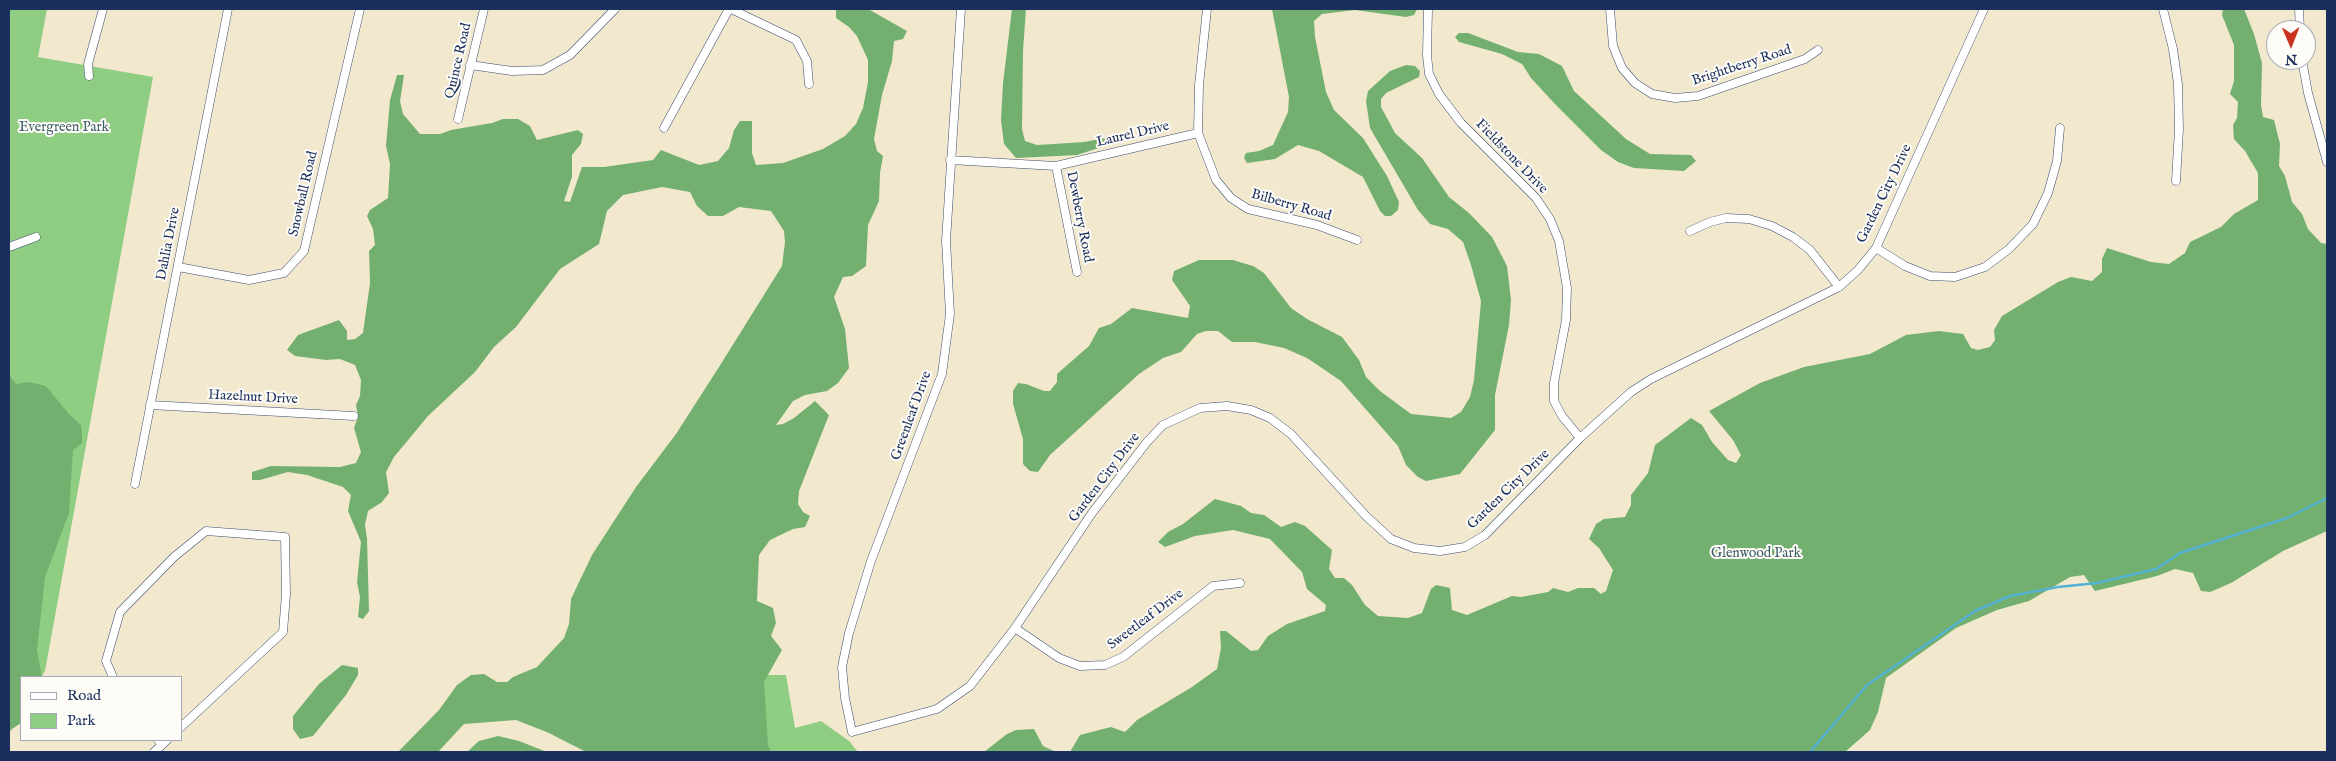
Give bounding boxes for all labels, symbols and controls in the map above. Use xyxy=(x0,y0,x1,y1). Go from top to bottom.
north arrow xyxy=(2266,20,2316,70)
street label: Quince Road xyxy=(442,22,476,100)
street label: Brightberry Road xyxy=(1690,42,1794,90)
text: N xyxy=(2285,50,2297,68)
street label: Fieldstone Drive xyxy=(1471,116,1551,198)
street label: Laurel Drive xyxy=(1095,118,1171,152)
park label: Evergreen Park xyxy=(19,120,109,136)
street label: Garden City Drive xyxy=(1854,142,1916,246)
street label: Snowball Road xyxy=(286,150,322,238)
street label: Dewberry Road xyxy=(1062,170,1096,264)
street label: Bilberry Road xyxy=(1249,187,1333,225)
street label: Dahlia Drive xyxy=(154,206,184,282)
street label: Greenleaf Drive xyxy=(888,369,936,463)
street label: Hazelnut Drive xyxy=(208,387,298,409)
street label: Garden City Drive xyxy=(1066,430,1144,526)
street label: Garden City Drive xyxy=(1464,447,1554,533)
park label: Glenwood Park xyxy=(1711,546,1801,562)
street label: Sweetleaf Drive xyxy=(1105,586,1187,654)
legend xyxy=(20,676,182,741)
text: Road xyxy=(67,686,101,705)
text: Park xyxy=(67,711,96,730)

